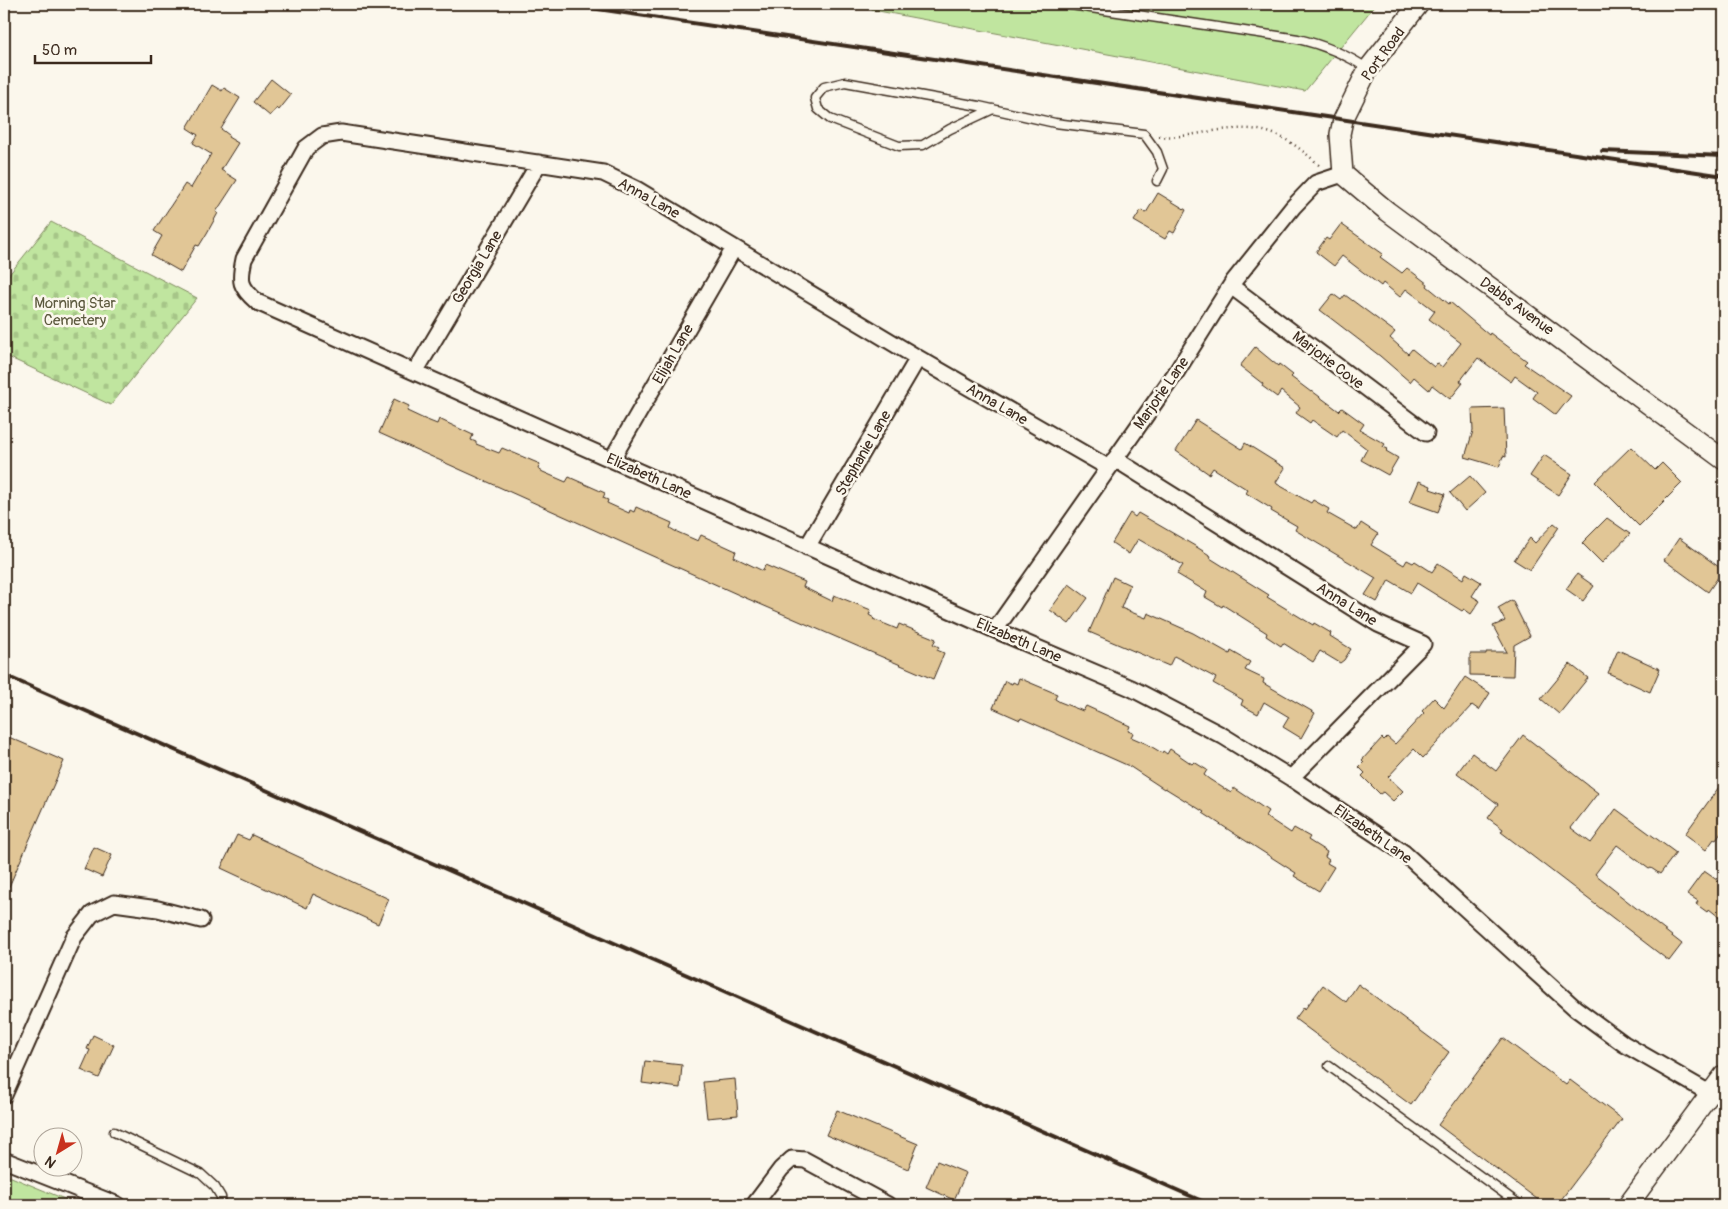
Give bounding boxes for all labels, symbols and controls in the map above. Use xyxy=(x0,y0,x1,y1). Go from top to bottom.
street label: Port Road xyxy=(1357,24,1409,85)
scale bar xyxy=(35,32,151,64)
text: 50 m xyxy=(42,41,77,60)
street label: Anna Lane xyxy=(614,174,684,223)
street label: Georgia Lane xyxy=(448,227,507,307)
street label: Dabbs Avenue xyxy=(1476,273,1558,340)
park label: Morning Star Cemetery xyxy=(34,294,116,330)
street label: Elijah Lane xyxy=(649,320,698,388)
street label: Marjorie Cove xyxy=(1288,327,1368,394)
street label: Marjorie Lane xyxy=(1129,353,1194,433)
street label: Anna Lane xyxy=(963,379,1031,430)
street label: Stephanie Lane xyxy=(831,407,896,499)
street label: Elizabeth Lane xyxy=(603,449,695,504)
street label: Anna Lane xyxy=(1313,578,1381,631)
street label: Elizabeth Lane xyxy=(973,614,1065,667)
street label: Elizabeth Lane xyxy=(1330,801,1416,869)
north arrow xyxy=(32,1126,82,1176)
text: N xyxy=(42,1152,59,1172)

